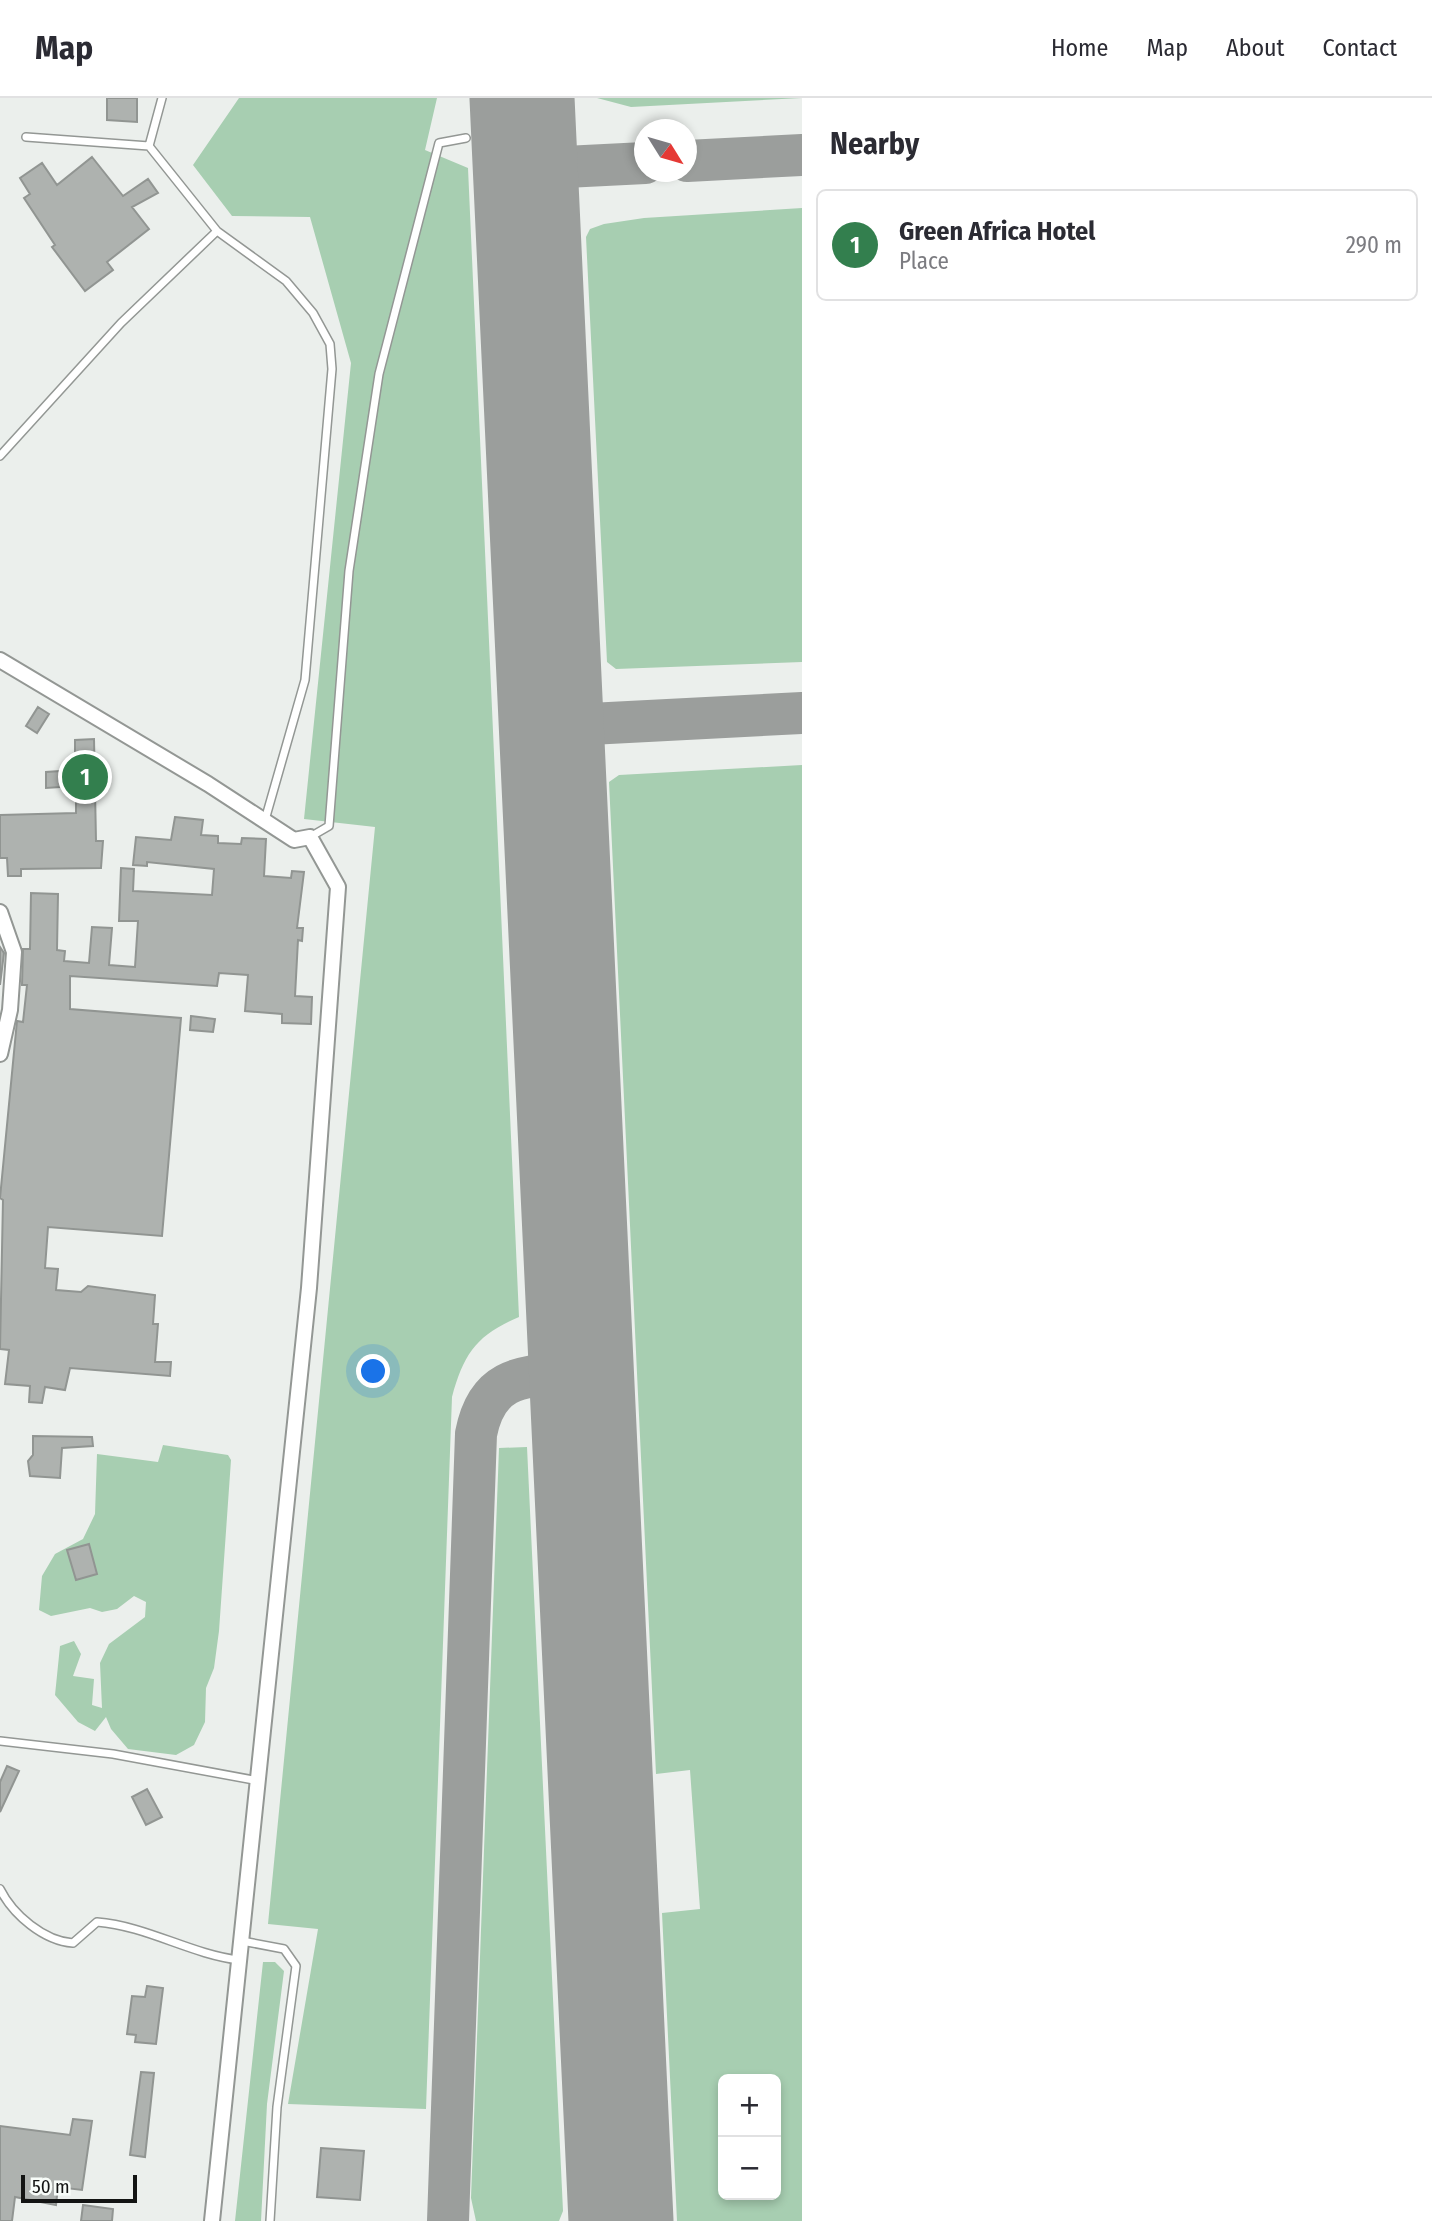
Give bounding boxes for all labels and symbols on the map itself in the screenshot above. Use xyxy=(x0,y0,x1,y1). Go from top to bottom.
north arrow xyxy=(634,119,697,182)
pin: 1 xyxy=(62,751,108,803)
your location xyxy=(356,1354,390,1388)
scale bar xyxy=(21,2172,136,2204)

